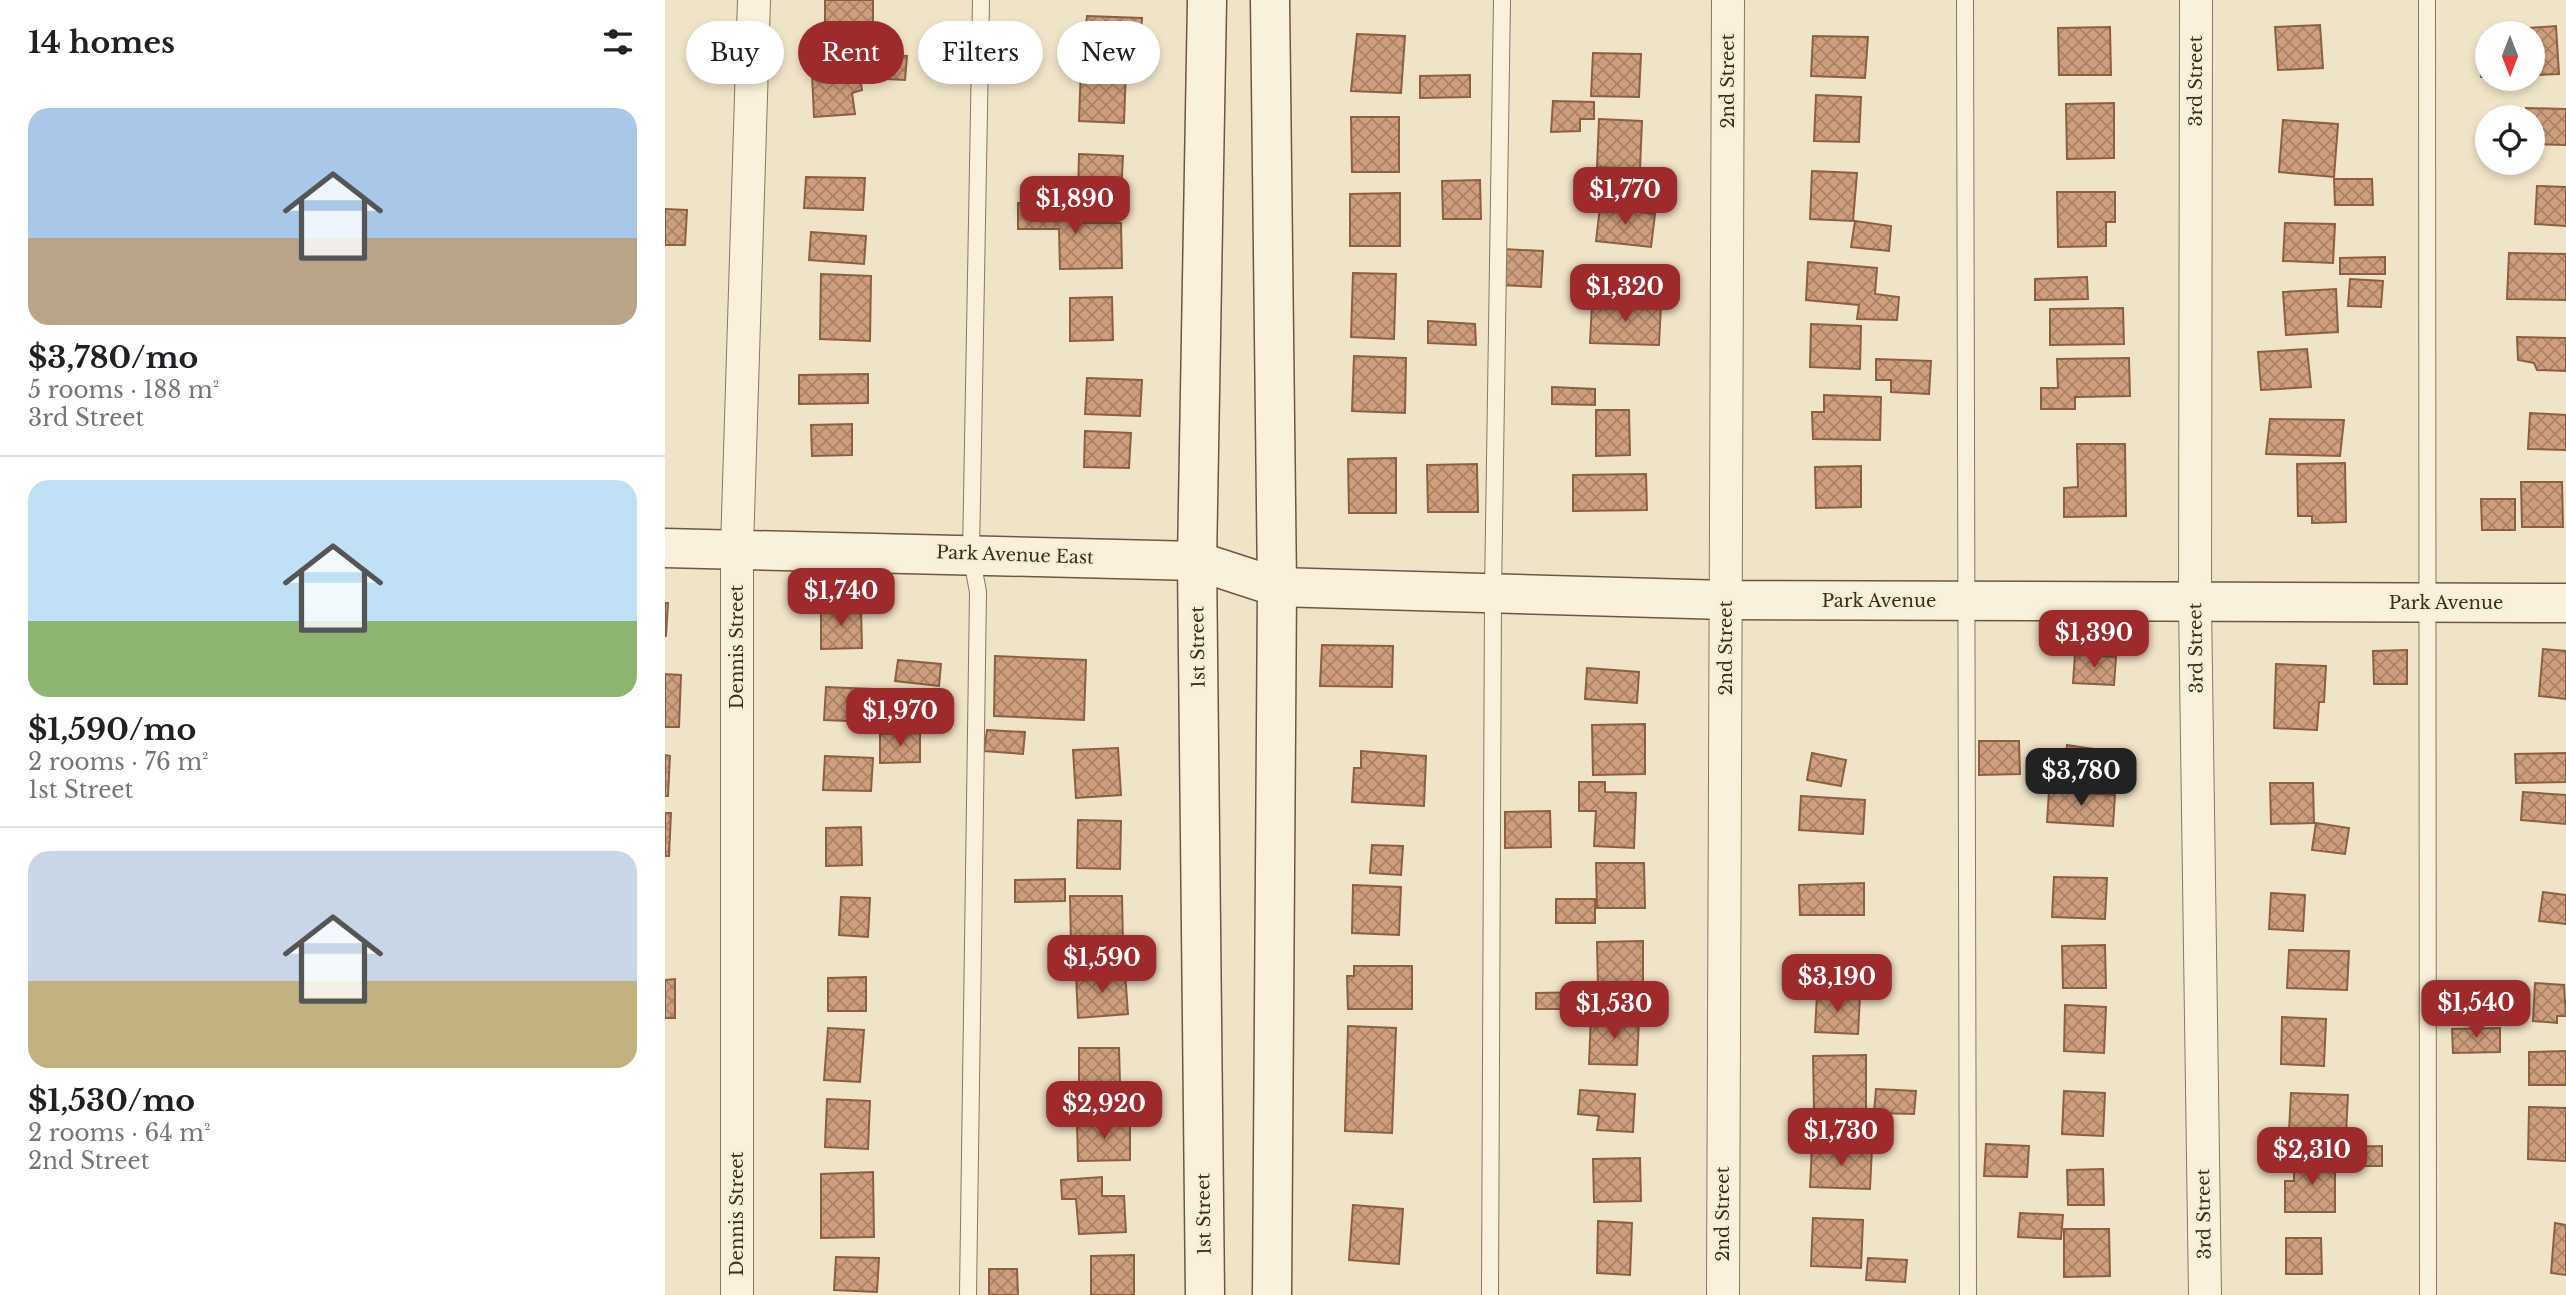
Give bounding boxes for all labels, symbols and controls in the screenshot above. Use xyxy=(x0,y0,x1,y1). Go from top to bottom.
chip: Buy xyxy=(686,21,784,84)
chip: Rent xyxy=(798,21,904,84)
chip: Filters xyxy=(918,21,1043,84)
chip: New xyxy=(1057,21,1160,84)
north arrow xyxy=(2475,21,2545,91)
map controls xyxy=(2475,21,2545,175)
icon: filters xyxy=(599,23,637,61)
text: 14 homes xyxy=(28,24,175,61)
street label: 2nd Street xyxy=(1717,33,1739,128)
street label: 3rd Street xyxy=(2185,35,2207,126)
button: locate xyxy=(2475,105,2545,175)
icon: home xyxy=(270,153,396,279)
pin: $1,770 xyxy=(1568,168,1682,227)
pin: $1,890 xyxy=(1018,176,1132,236)
text: $1,770 xyxy=(1589,176,1661,204)
text: $1,890 xyxy=(1036,185,1114,213)
pin: $1,320 xyxy=(1568,264,1682,324)
text: $1,320 xyxy=(1586,273,1664,301)
text: $3,780/mo xyxy=(28,339,198,376)
text: 5 rooms · 188 m² xyxy=(28,376,219,404)
text: 3rd Street xyxy=(28,404,144,432)
icon: home xyxy=(270,525,396,651)
street label: Park Avenue East xyxy=(936,541,1094,569)
pin: $1,740 xyxy=(784,568,898,628)
text: $1,740 xyxy=(804,577,878,605)
street label: Dennis Street xyxy=(726,584,748,709)
street label: Park Avenue xyxy=(1822,590,1936,612)
street label: Park Avenue xyxy=(2389,592,2503,614)
street label: 2nd Street xyxy=(1715,600,1737,695)
street label: 3rd Street xyxy=(2184,602,2208,694)
street label: 1st Street xyxy=(1186,605,1210,688)
pin: $1,390 xyxy=(2037,610,2151,670)
text: $1,390 xyxy=(2055,619,2133,647)
pin: $1,970 xyxy=(843,688,957,748)
text: $1,970 xyxy=(862,697,938,725)
text: $1,590/mo xyxy=(28,711,196,748)
text: 2 rooms · 76 m² xyxy=(28,748,209,776)
pin: $3,780 xyxy=(2024,748,2138,808)
text: $3,780 xyxy=(2041,757,2121,785)
text: 1st Street xyxy=(28,776,133,804)
icon: home xyxy=(270,896,396,1022)
pin: $1,590 xyxy=(1045,936,1159,995)
text: $1,590 xyxy=(1063,944,1141,972)
pin: $3,190 xyxy=(1780,954,1894,1014)
text: $3,190 xyxy=(1798,963,1876,991)
pin: $1,540 xyxy=(2419,981,2533,1040)
pin: $1,530 xyxy=(1557,982,1671,1041)
text: $1,540 xyxy=(2437,989,2515,1017)
text: $1,530 xyxy=(1576,990,1652,1018)
text: $1,530/mo xyxy=(28,1082,195,1119)
pin: $2,920 xyxy=(1047,1082,1161,1141)
text: $2,920 xyxy=(1062,1090,1146,1118)
pin: $1,730 xyxy=(1784,1108,1898,1168)
text: $1,730 xyxy=(1804,1117,1878,1145)
text: 2 rooms · 64 m² xyxy=(28,1119,211,1147)
pin: $2,310 xyxy=(2255,1128,2369,1187)
text: $2,310 xyxy=(2273,1136,2351,1164)
text: 2nd Street xyxy=(28,1147,149,1175)
street label: Dennis Street xyxy=(726,1151,748,1276)
street label: 2nd Street xyxy=(1712,1166,1734,1261)
street label: 3rd Street xyxy=(2192,1168,2216,1260)
street label: 1st Street xyxy=(1192,1172,1216,1255)

